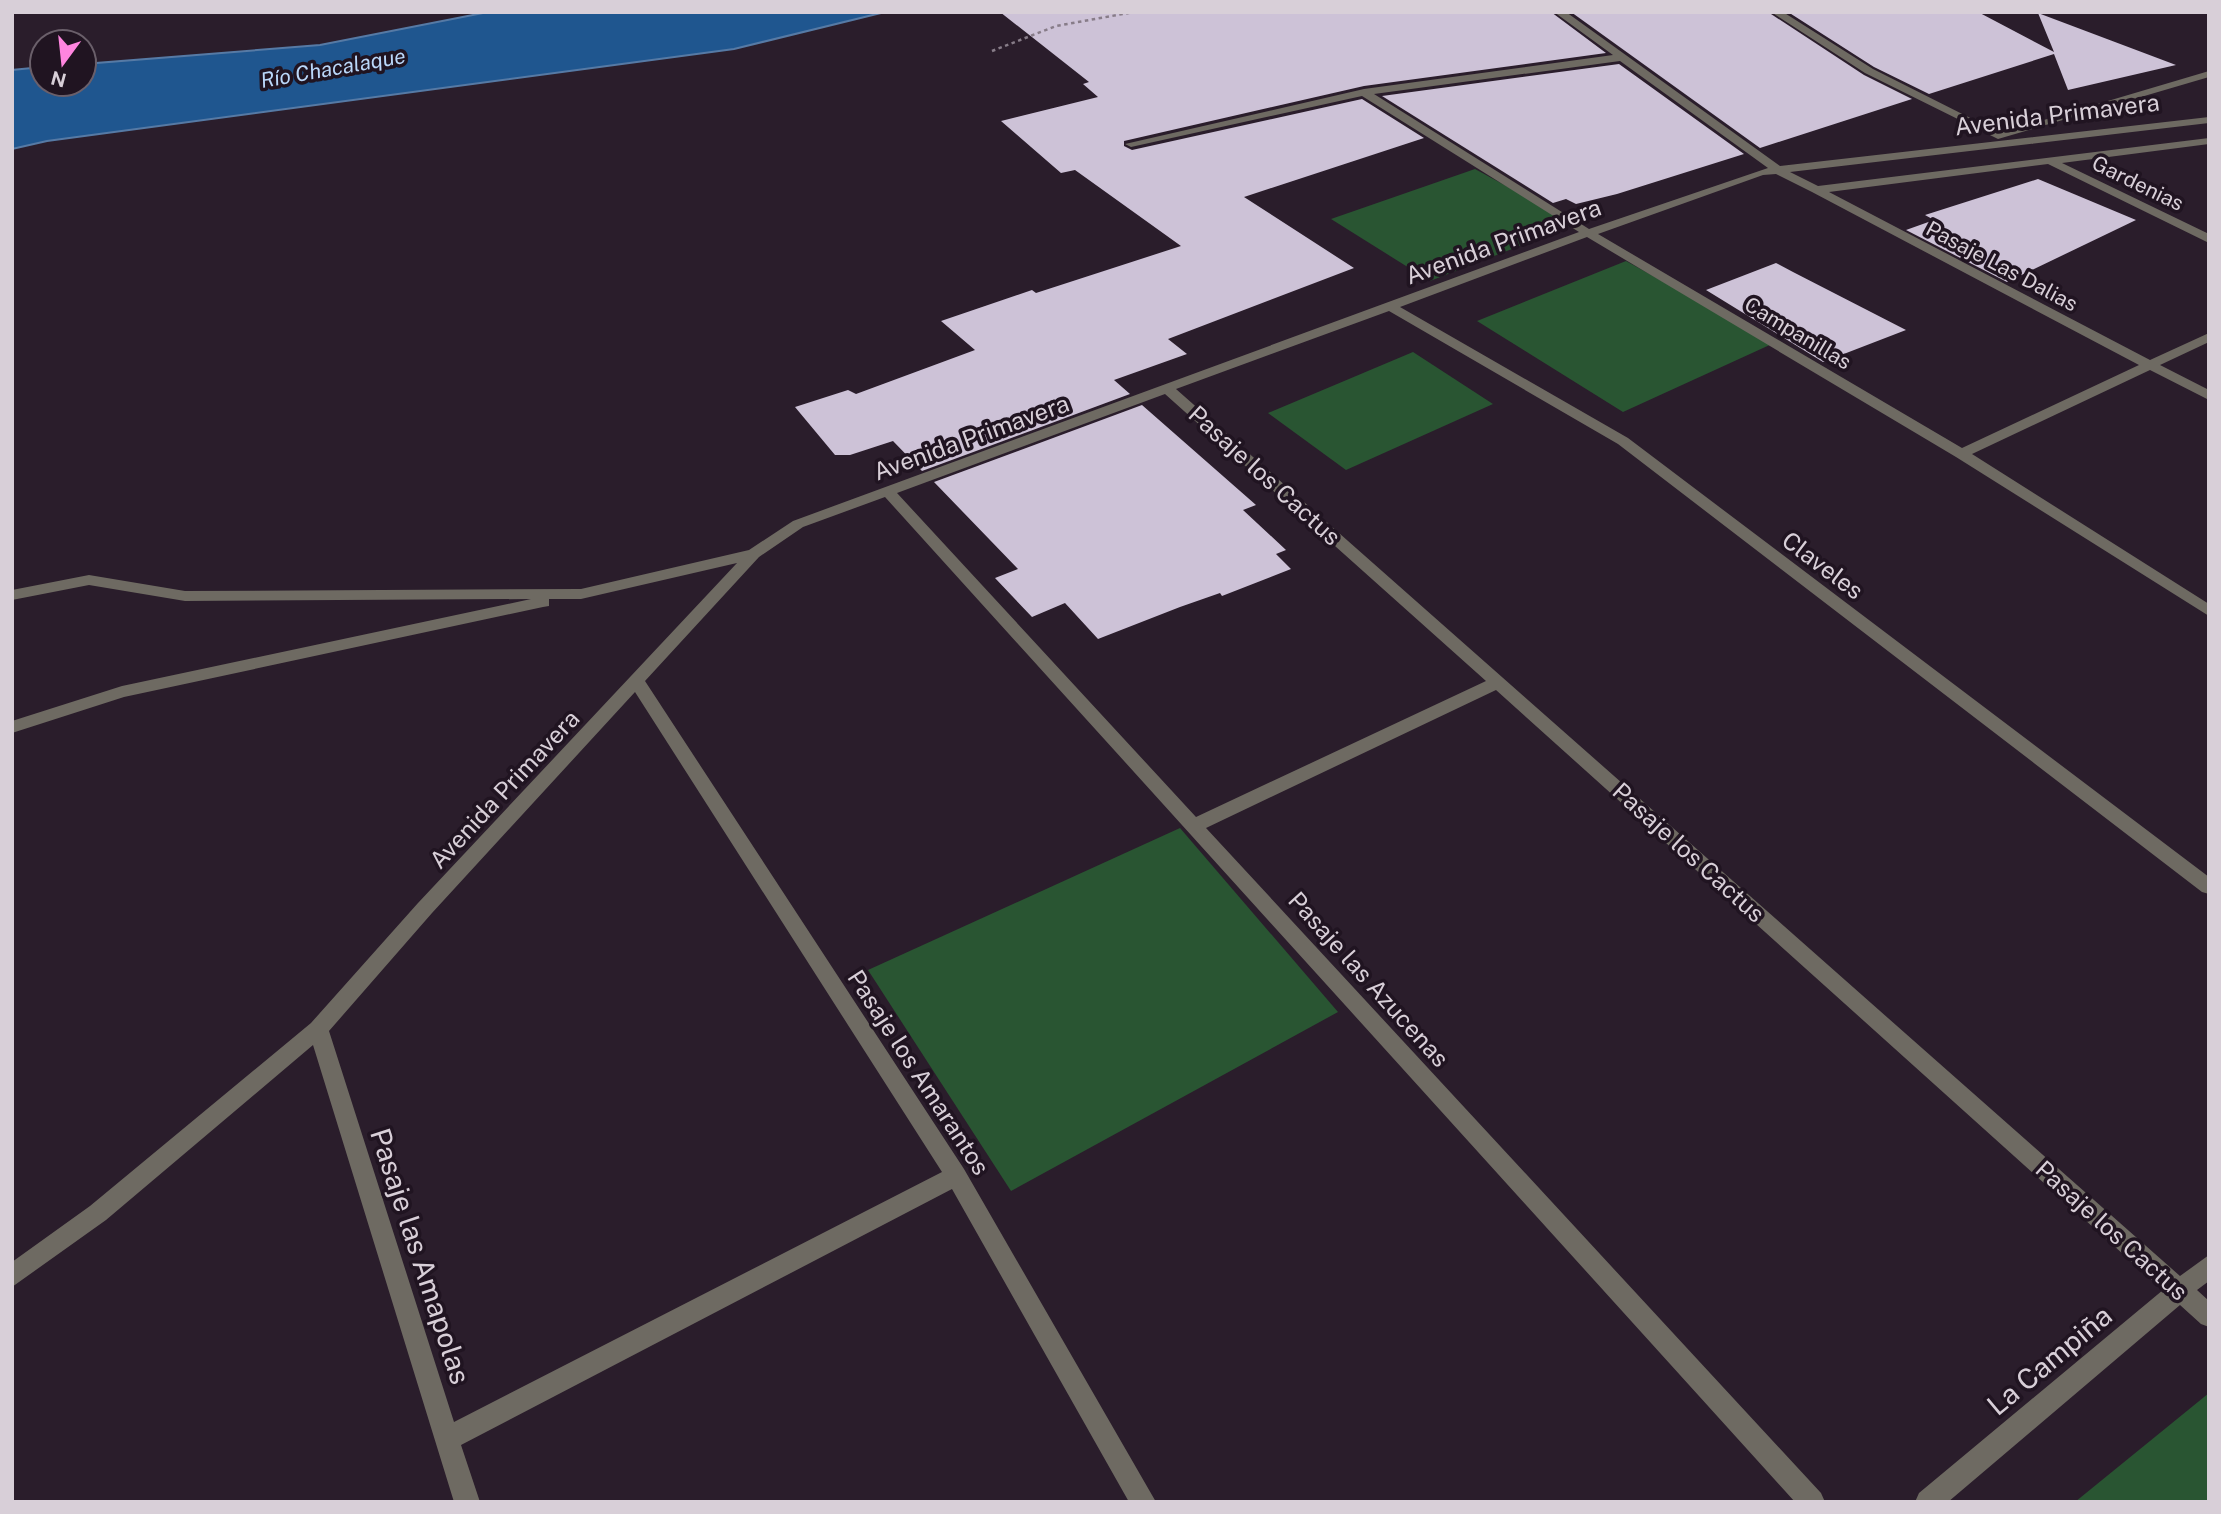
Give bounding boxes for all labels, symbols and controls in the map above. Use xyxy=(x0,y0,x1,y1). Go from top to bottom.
north arrow xyxy=(28,28,98,98)
water label: Río Chacalaque xyxy=(259,43,407,93)
text: N xyxy=(49,67,69,92)
street label: Avenida Primavera xyxy=(1953,88,2161,140)
street label: Gardenias xyxy=(2088,150,2188,216)
street label: Avenida Primavera xyxy=(1401,193,1605,289)
street label: Pasaje Las Dalias xyxy=(1922,216,2082,316)
street label: Campanillas xyxy=(1740,291,1856,375)
street label: Avenida Primavera xyxy=(869,389,1073,485)
street label: Pasaje los Cactus xyxy=(1183,399,1347,551)
street label: Claveles xyxy=(1777,525,1869,605)
street label: Avenida Primavera xyxy=(423,704,585,874)
street label: Pasaje los Cactus xyxy=(1607,776,1771,928)
street label: Pasaje las Azucenas xyxy=(1283,886,1455,1072)
street label: Pasaje los Amarantos xyxy=(842,964,996,1180)
street label: Pasaje las Amapolas xyxy=(364,1124,478,1388)
street label: Pasaje los Cactus xyxy=(2030,1154,2194,1306)
street label: La Campiña xyxy=(1980,1298,2118,1422)

